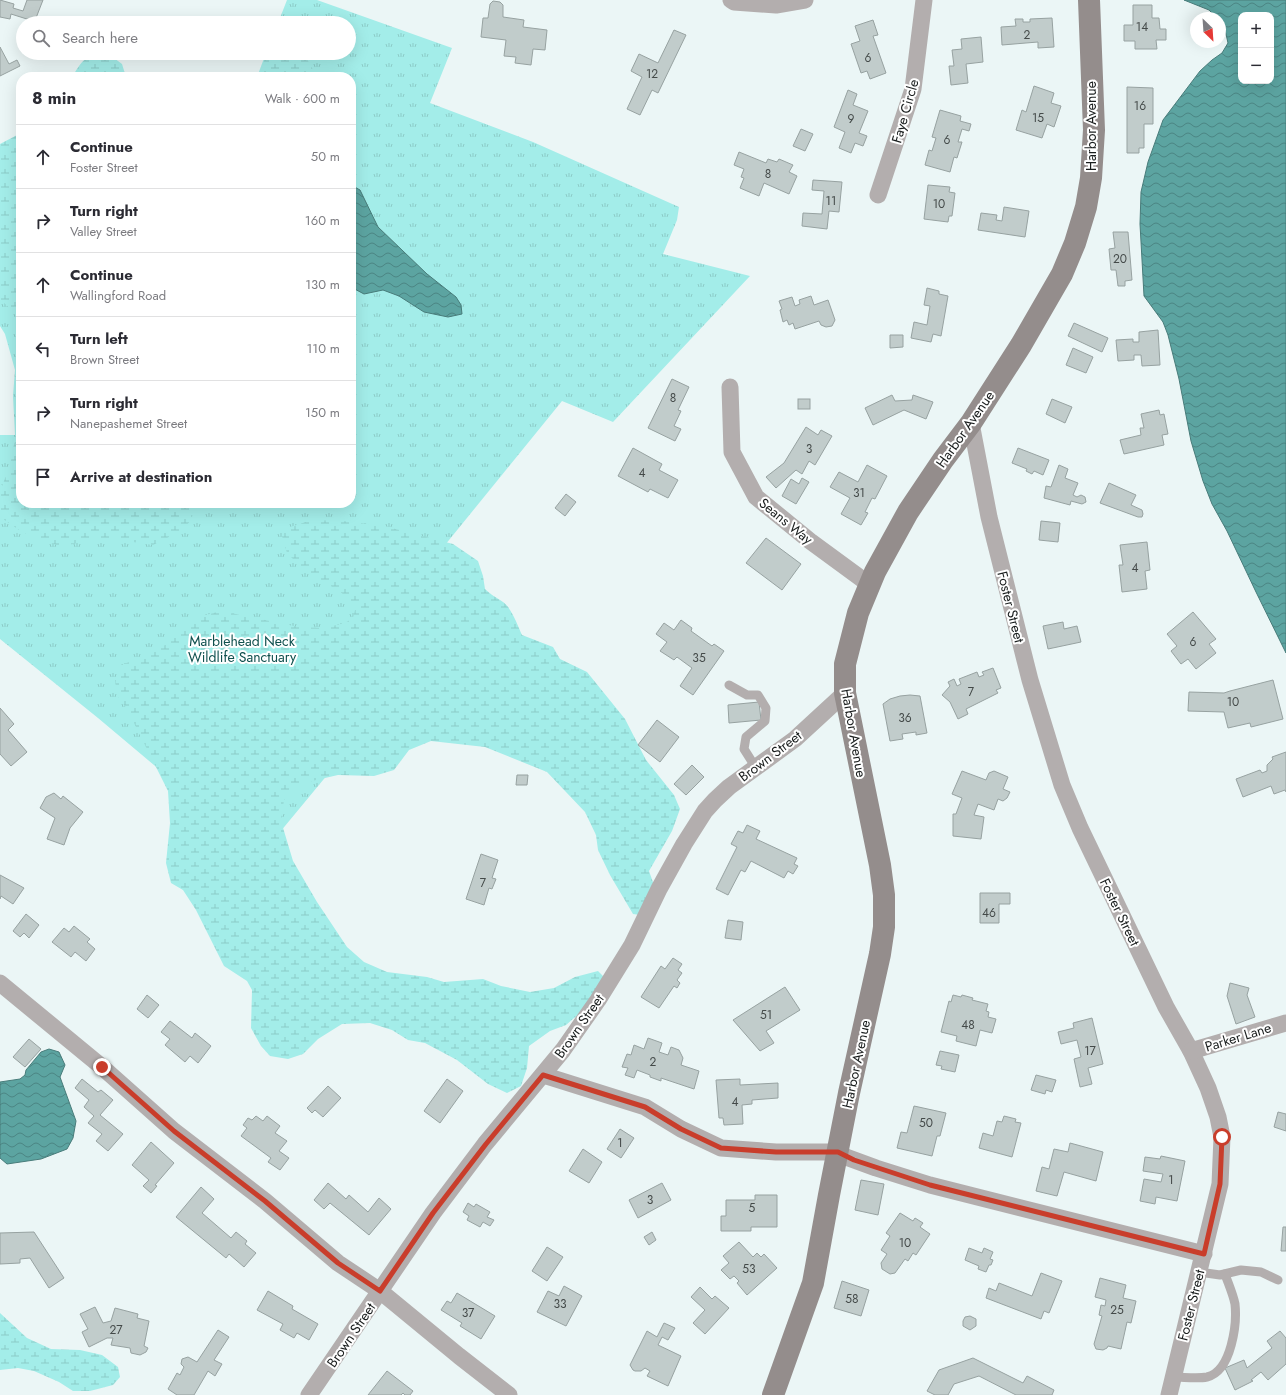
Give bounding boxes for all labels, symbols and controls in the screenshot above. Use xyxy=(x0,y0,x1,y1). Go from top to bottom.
north arrow xyxy=(1190,12,1226,48)
map controls xyxy=(1238,12,1274,84)
button: + xyxy=(1238,12,1274,48)
search box xyxy=(16,16,356,60)
house number: 14 xyxy=(1136,18,1148,36)
house number: 2 xyxy=(1024,26,1031,44)
icon: search xyxy=(30,27,52,49)
text: Search here xyxy=(62,27,138,49)
button: − xyxy=(1238,48,1274,84)
house number: 6 xyxy=(865,49,872,67)
house number: 12 xyxy=(646,65,658,83)
street label: Faye Circle xyxy=(886,77,924,145)
street label: Harbor Avenue xyxy=(1081,81,1101,171)
text: 8 min xyxy=(32,86,76,110)
text: Walk · 600 m xyxy=(265,89,340,108)
house number: 16 xyxy=(1134,97,1146,115)
house number: 15 xyxy=(1032,109,1044,127)
house number: 9 xyxy=(848,110,855,128)
house number: 6 xyxy=(944,131,951,149)
text: Continue xyxy=(70,136,133,158)
icon: ahead xyxy=(32,146,54,168)
text: 50 m xyxy=(311,147,340,166)
text: Foster Street xyxy=(70,158,138,177)
house number: 8 xyxy=(765,165,771,183)
house number: 11 xyxy=(826,192,836,210)
house number: 10 xyxy=(933,195,945,213)
text: Turn right xyxy=(70,200,138,222)
icon: right xyxy=(32,210,54,232)
text: 160 m xyxy=(305,211,340,230)
text: Valley Street xyxy=(70,222,137,241)
house number: 20 xyxy=(1113,250,1127,268)
text: Continue xyxy=(70,264,133,286)
icon: ahead xyxy=(32,274,54,296)
text: 130 m xyxy=(305,275,340,294)
text: Wallingford Road xyxy=(70,286,166,305)
text: Turn left xyxy=(70,328,128,350)
icon: left xyxy=(32,338,54,360)
text: 110 m xyxy=(306,339,340,358)
text: Brown Street xyxy=(70,350,139,369)
street label: Harbor Avenue xyxy=(931,386,999,472)
house number: 8 xyxy=(670,389,676,407)
text: Turn right xyxy=(70,392,138,414)
icon: right xyxy=(32,402,54,424)
text: 150 m xyxy=(305,403,340,422)
text: Nanepashemet Street xyxy=(70,414,187,433)
house number: 3 xyxy=(806,440,813,458)
house number: 4 xyxy=(639,464,646,482)
icon: arrive xyxy=(32,466,54,488)
text: Arrive at destination xyxy=(70,466,212,488)
house number: 31 xyxy=(853,484,865,502)
street label: Seans Way xyxy=(755,493,818,549)
house number: 4 xyxy=(1132,559,1139,577)
street label: Foster Street xyxy=(992,569,1030,645)
park label: Marblehead Neck Wildlife Sanctuary xyxy=(188,631,297,667)
house number: 6 xyxy=(1190,633,1197,651)
house number: 35 xyxy=(692,649,706,667)
house number: 7 xyxy=(968,683,975,701)
street label: Harbor Avenue xyxy=(836,687,872,779)
house number: 10 xyxy=(1227,693,1239,711)
house number: 36 xyxy=(898,709,912,727)
street label: Brown Street xyxy=(734,725,806,786)
house number: 7 xyxy=(480,874,487,892)
street label: Foster Street xyxy=(1095,875,1145,950)
house number: 46 xyxy=(982,904,996,922)
street label: Brown Street xyxy=(549,989,609,1062)
house number: 51 xyxy=(760,1006,772,1024)
house number: 48 xyxy=(961,1016,975,1034)
street label: Parker Lane xyxy=(1202,1017,1274,1057)
street label: Harbor Avenue xyxy=(837,1018,875,1110)
house number: 17 xyxy=(1084,1042,1097,1060)
house number: 2 xyxy=(650,1053,657,1071)
route end xyxy=(93,1058,111,1076)
house number: 4 xyxy=(732,1093,739,1111)
house number: 50 xyxy=(919,1114,933,1132)
route start xyxy=(1213,1128,1231,1146)
house number: 1 xyxy=(617,1134,623,1152)
house number: 1 xyxy=(1168,1171,1174,1189)
house number: 3 xyxy=(647,1191,654,1209)
house number: 5 xyxy=(749,1199,756,1217)
house number: 10 xyxy=(899,1234,911,1252)
house number: 53 xyxy=(742,1260,756,1278)
street label: Foster Street xyxy=(1172,1267,1210,1343)
house number: 58 xyxy=(845,1290,859,1308)
house number: 33 xyxy=(553,1295,567,1313)
street label: Brown Street xyxy=(322,1298,380,1371)
house number: 25 xyxy=(1110,1301,1124,1319)
house number: 37 xyxy=(462,1304,475,1322)
house number: 27 xyxy=(109,1321,123,1339)

